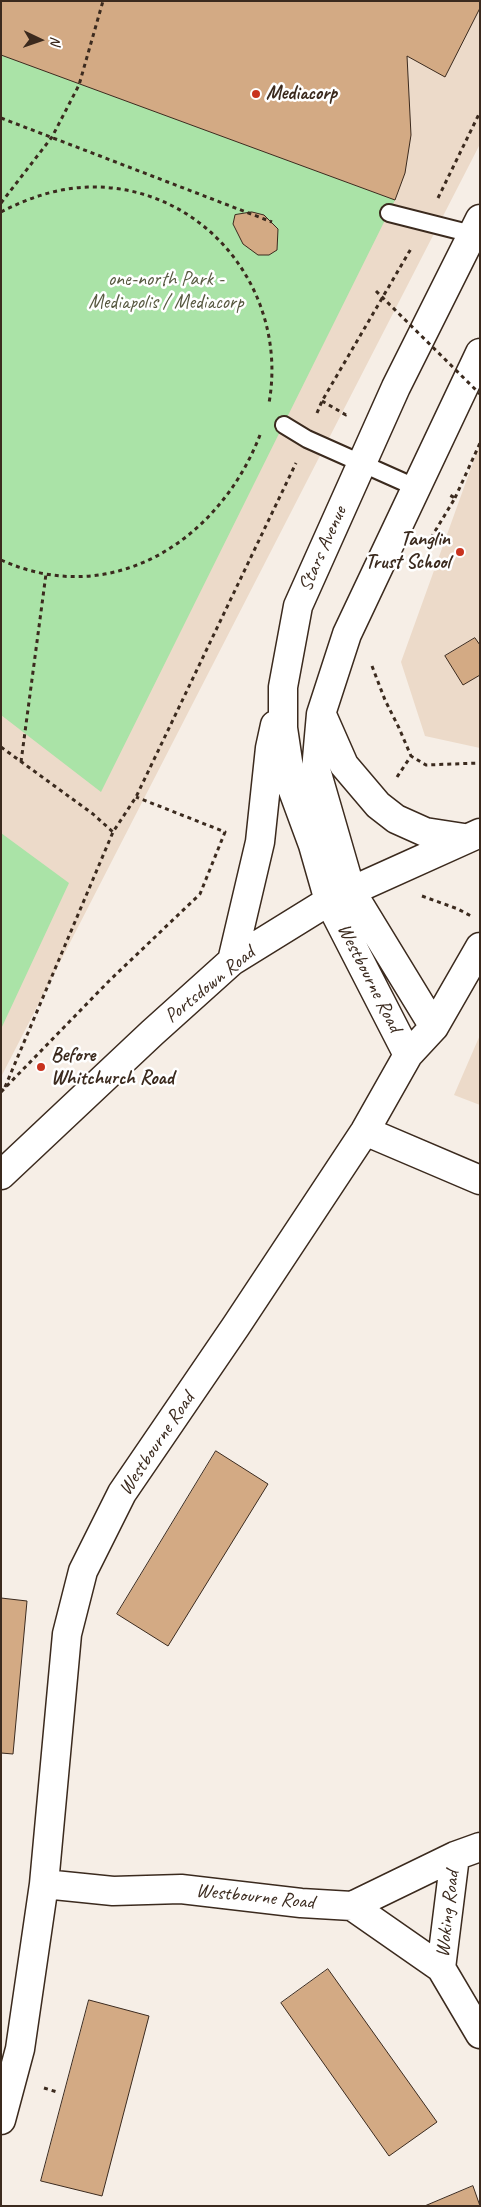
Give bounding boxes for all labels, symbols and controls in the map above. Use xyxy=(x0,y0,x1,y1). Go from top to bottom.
north arrow xyxy=(15,15,65,65)
text: N xyxy=(47,36,64,46)
place label: Mediacorp xyxy=(266,82,337,106)
marker: Mediacorp xyxy=(250,88,262,100)
park label: one-north Park - Mediapolis / Mediacorp xyxy=(88,268,244,315)
street label: Stars Avenue xyxy=(294,503,352,595)
place label: Tanglin Trust School xyxy=(365,528,450,575)
marker: Tanglin Trust School xyxy=(454,546,466,558)
street label: Westbourne Road xyxy=(331,920,407,1036)
street label: Portsdown Road xyxy=(160,941,260,1029)
place label: Before Whitchurch Road xyxy=(51,1044,174,1091)
marker: Before Whitchurch Road xyxy=(35,1061,47,1073)
street label: Westbourne Road xyxy=(114,1388,200,1500)
street label: Woking Road xyxy=(431,1869,465,1959)
street label: Westbourne Road xyxy=(195,1879,315,1915)

